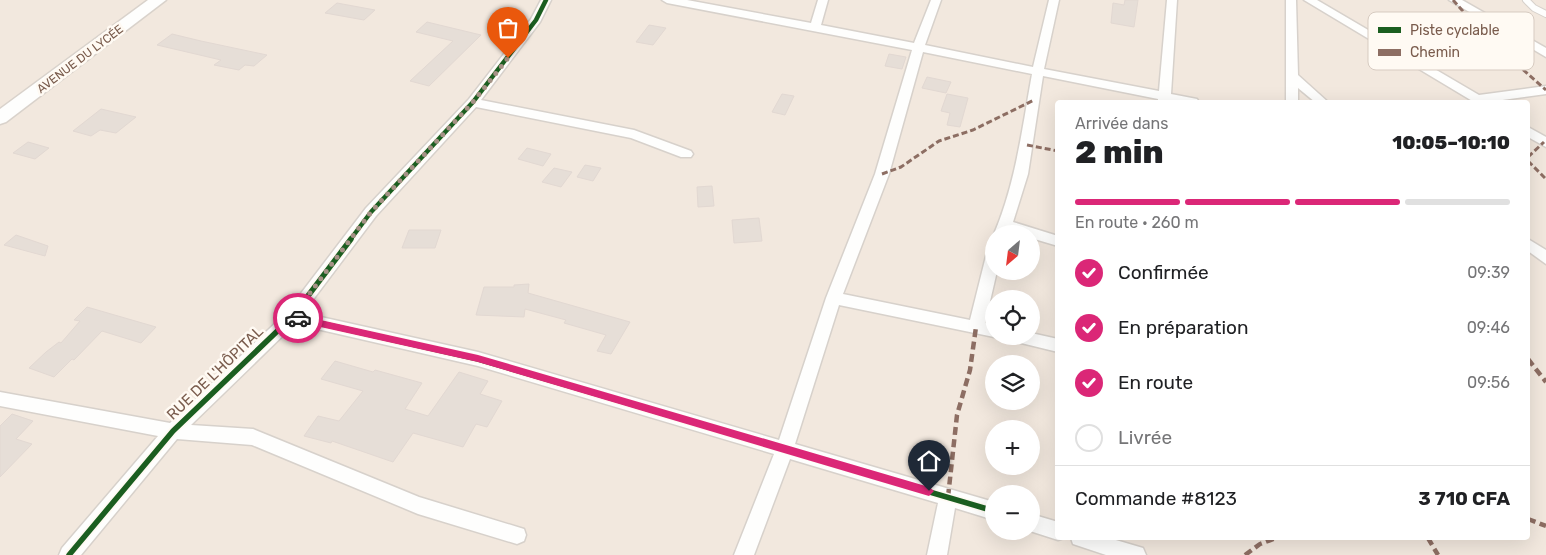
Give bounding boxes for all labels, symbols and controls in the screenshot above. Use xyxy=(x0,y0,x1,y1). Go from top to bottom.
pin xyxy=(487,7,529,58)
legend xyxy=(1368,12,1534,70)
icon: bag xyxy=(494,14,522,42)
street label: AVENUE DU LYCÉE xyxy=(34,22,126,96)
text: Piste cyclable xyxy=(1410,22,1500,39)
text: Chemin xyxy=(1410,44,1460,61)
text: Arrivée dans xyxy=(1075,114,1168,133)
text: 10:05–10:10 xyxy=(1392,131,1510,154)
text: 2 min xyxy=(1075,133,1164,171)
text: En route · 260 m xyxy=(1075,213,1199,232)
north arrow xyxy=(985,225,1040,280)
map controls xyxy=(985,225,1040,540)
icon: check xyxy=(1075,259,1103,287)
text: Confirmée xyxy=(1118,261,1209,284)
text: 09:39 xyxy=(1467,263,1510,282)
button: locate xyxy=(985,290,1040,345)
courier xyxy=(273,293,323,343)
icon: car xyxy=(284,304,312,332)
icon: check xyxy=(1075,314,1103,342)
text: En préparation xyxy=(1118,316,1248,339)
text: 09:46 xyxy=(1467,318,1510,337)
street label: RUE DE L'HÔPITAL xyxy=(163,322,267,424)
button: layers xyxy=(985,355,1040,410)
icon: check xyxy=(1075,369,1103,397)
text: En route xyxy=(1118,371,1193,394)
text: 09:56 xyxy=(1467,373,1510,392)
button: + xyxy=(985,420,1040,475)
text: Livrée xyxy=(1118,426,1172,449)
pin xyxy=(908,440,950,491)
icon: home xyxy=(915,447,943,475)
button: − xyxy=(985,485,1040,540)
text: Commande #8123 xyxy=(1075,487,1237,510)
text: 3 710 CFA xyxy=(1418,487,1510,510)

